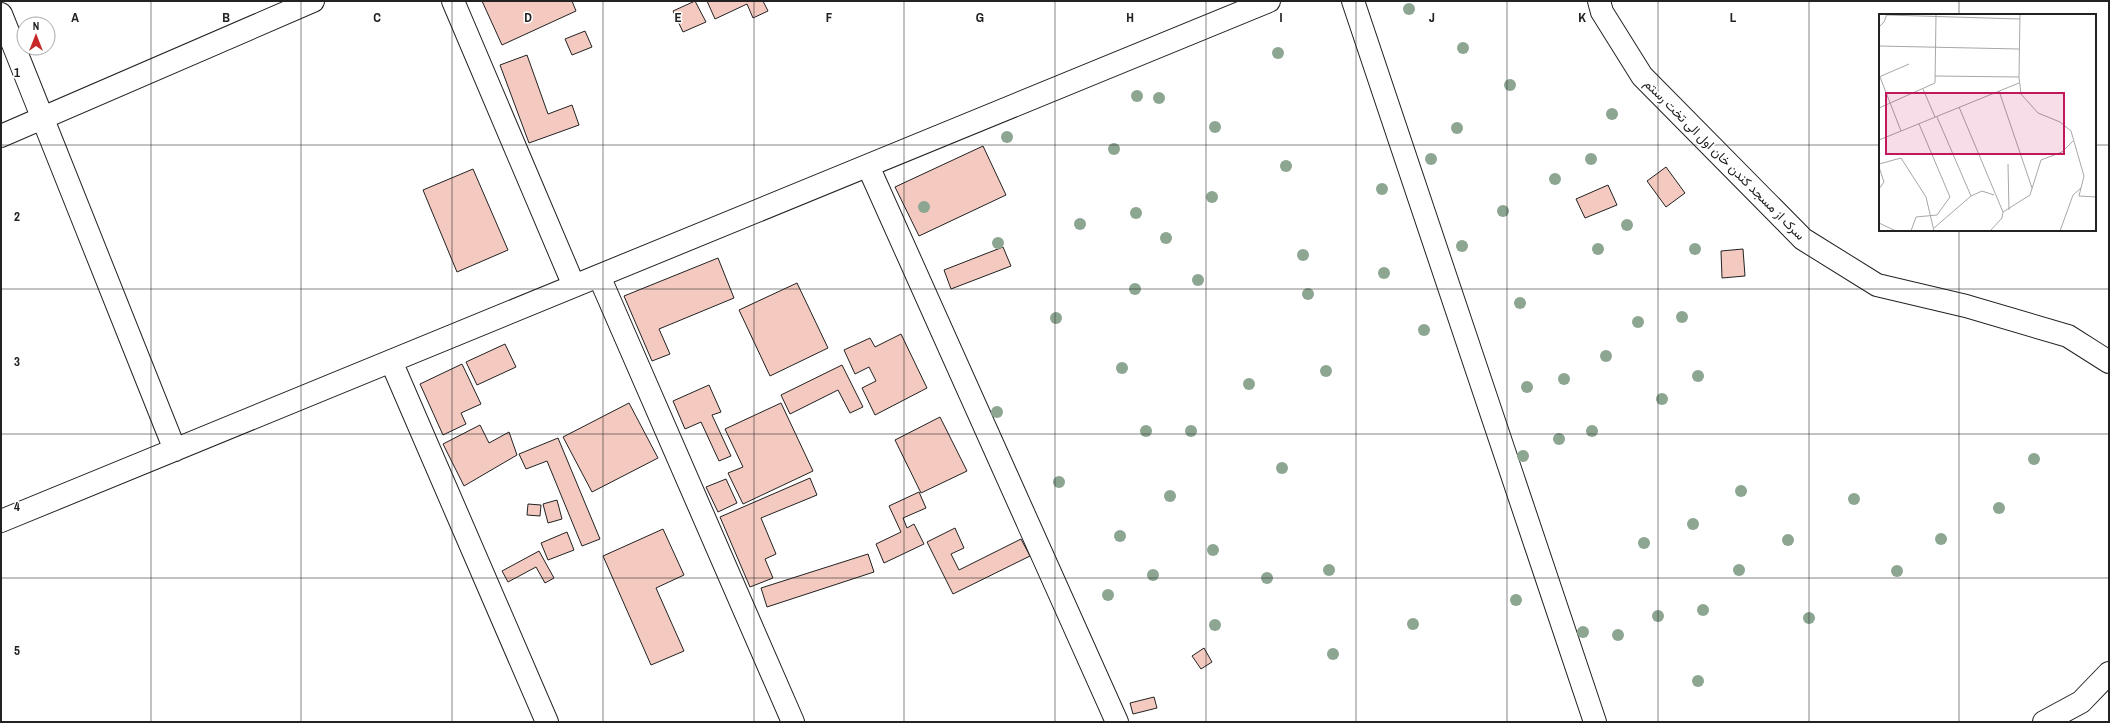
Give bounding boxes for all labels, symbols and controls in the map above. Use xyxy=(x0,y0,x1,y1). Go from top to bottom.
text: A xyxy=(71,9,79,26)
text: B xyxy=(222,9,230,26)
text: C xyxy=(373,9,381,26)
text: D xyxy=(524,9,532,26)
text: E xyxy=(674,9,682,26)
text: F xyxy=(826,9,833,26)
text: G xyxy=(976,9,984,26)
text: H xyxy=(1126,9,1134,26)
text: I xyxy=(1280,9,1283,26)
text: J xyxy=(1429,9,1435,26)
text: K xyxy=(1578,9,1586,26)
text: L xyxy=(1730,9,1737,26)
inset map xyxy=(1879,14,2096,231)
north arrow xyxy=(16,16,56,56)
text: N xyxy=(33,19,39,33)
text: 1 xyxy=(14,64,20,81)
street label: سرک از مسجد کندن خان اول الی تخت رستم xyxy=(1641,75,1809,243)
text: 2 xyxy=(14,208,20,225)
text: 3 xyxy=(14,353,20,370)
text: 4 xyxy=(14,498,20,515)
text: 5 xyxy=(14,642,20,659)

